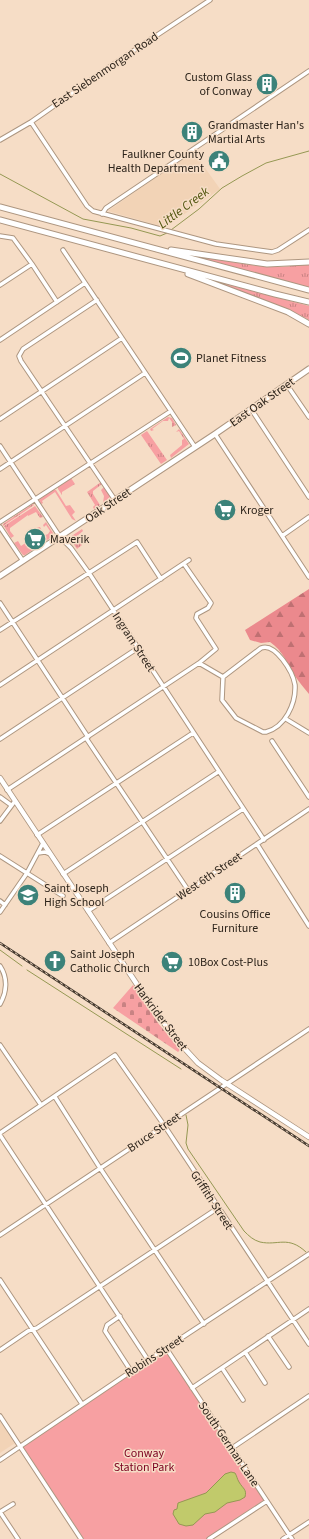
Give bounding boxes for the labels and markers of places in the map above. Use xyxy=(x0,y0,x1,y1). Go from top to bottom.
place label: Custom Glass of Conway xyxy=(185,69,252,100)
building icon: Custom Glass of Conway xyxy=(254,71,280,97)
place label: Grandmaster Han's Martial Arts xyxy=(208,117,304,148)
building icon: Grandmaster Han's Martial Arts xyxy=(179,119,205,145)
place label: Faulkner County Health Department xyxy=(108,146,204,177)
public building icon: Faulkner County Health Department xyxy=(206,148,232,174)
sports icon: Planet Fitness xyxy=(168,345,194,371)
place label: Planet Fitness xyxy=(196,350,266,367)
supermarket icon: Kroger xyxy=(212,497,238,523)
place label: Kroger xyxy=(240,502,274,519)
supermarket icon: Maverik xyxy=(22,526,48,552)
place label: Maverik xyxy=(50,531,89,548)
place label: Saint Joseph High School xyxy=(44,880,109,911)
building icon: Cousins Office Furniture xyxy=(222,880,248,906)
school or university icon: Saint Joseph High School xyxy=(15,882,41,908)
place label: Cousins Office Furniture xyxy=(200,906,270,937)
place label: Saint Joseph Catholic Church xyxy=(70,946,150,977)
church icon: Saint Joseph Catholic Church xyxy=(42,948,68,974)
supermarket icon: 10Box Cost-Plus xyxy=(159,949,185,975)
place label: 10Box Cost-Plus xyxy=(188,954,268,971)

